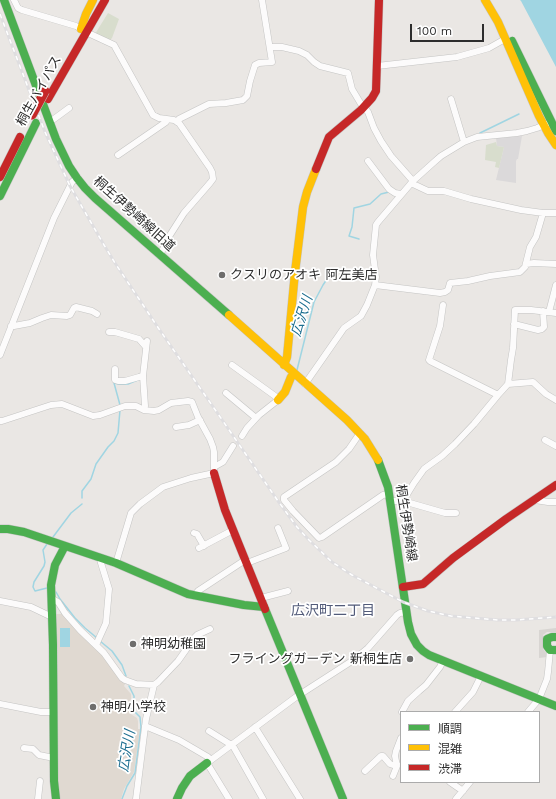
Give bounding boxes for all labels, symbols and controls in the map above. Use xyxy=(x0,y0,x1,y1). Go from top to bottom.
scale bar xyxy=(412,16,486,42)
text: 100 m xyxy=(417,24,452,38)
street label: 桐生バイパス xyxy=(13,53,65,129)
street label: 桐生伊勢崎線旧道 xyxy=(90,173,178,255)
place label: クスリのアオキ 阿左美店 xyxy=(230,267,377,283)
marker: クスリのアオキ 阿左美店 xyxy=(217,270,227,280)
water label: 広沢川 xyxy=(288,293,316,339)
street label: 桐生伊勢崎線 xyxy=(392,483,420,563)
district label: 広沢町二丁目 xyxy=(291,603,375,619)
place label: 神明幼稚園 xyxy=(141,636,206,652)
marker: 神明幼稚園 xyxy=(128,639,138,649)
place label: フライングガーデン 新桐生店 xyxy=(229,651,402,667)
marker: フライングガーデン 新桐生店 xyxy=(405,654,415,664)
place label: 神明小学校 xyxy=(101,699,166,715)
marker: 神明小学校 xyxy=(88,702,98,712)
legend xyxy=(400,711,540,783)
text: 順調 xyxy=(438,722,462,736)
water label: 広沢川 xyxy=(115,729,139,773)
text: 混雑 xyxy=(438,742,462,756)
text: 渋滞 xyxy=(438,762,462,776)

